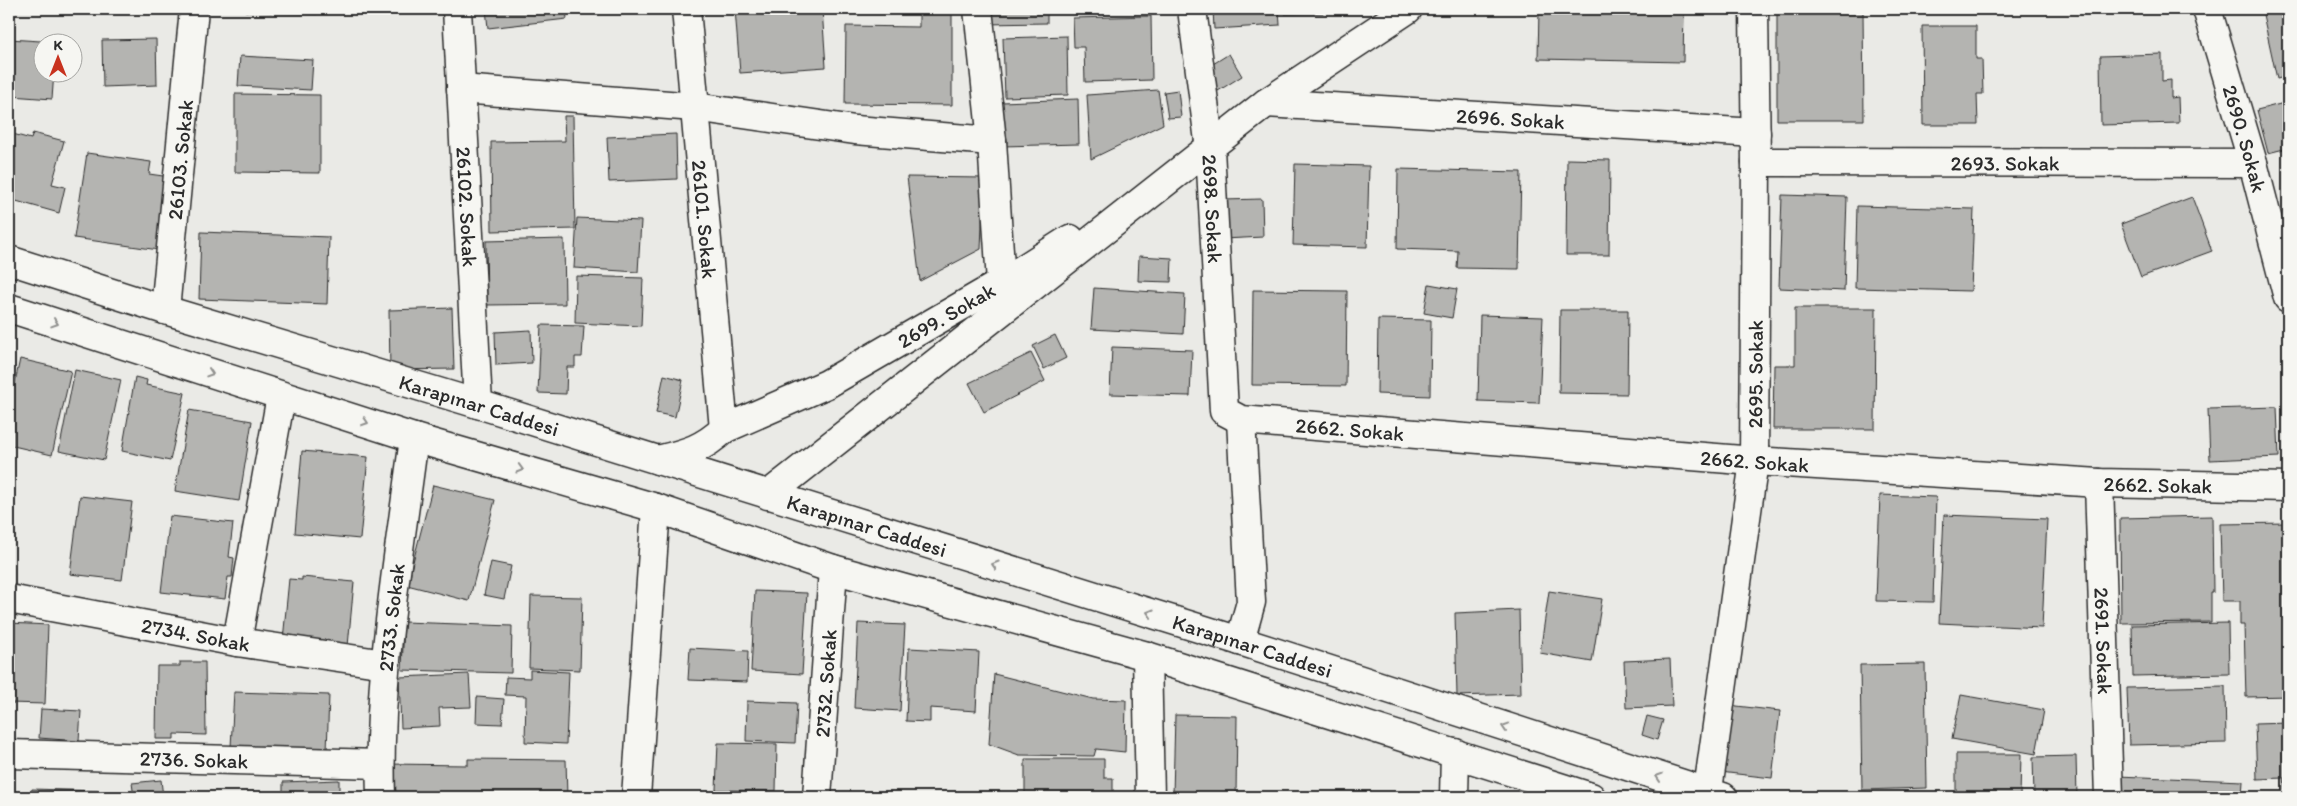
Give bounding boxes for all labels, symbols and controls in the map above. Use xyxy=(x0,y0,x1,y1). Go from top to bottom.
north arrow xyxy=(32,32,82,82)
text: K xyxy=(54,37,64,54)
street label: 2690. Sokak xyxy=(2218,82,2273,195)
street label: 26103. Sokak xyxy=(161,98,198,221)
street label: 2696. Sokak xyxy=(1456,102,1566,134)
street label: 26102. Sokak xyxy=(452,146,483,268)
street label: 2693. Sokak xyxy=(1950,150,2060,175)
street label: 2698. Sokak xyxy=(1198,154,1229,264)
street label: 26101. Sokak xyxy=(687,159,723,280)
street label: 2699. Sokak xyxy=(893,277,999,353)
one-way arrow xyxy=(50,317,59,327)
street label: 2695. Sokak xyxy=(1742,320,1767,429)
one-way arrow xyxy=(205,367,214,377)
street label: Karapınar Caddesi xyxy=(396,369,562,441)
street label: 2662. Sokak xyxy=(1295,412,1405,446)
one-way arrow xyxy=(360,417,368,427)
street label: 2662. Sokak xyxy=(1699,444,1810,477)
one-way arrow xyxy=(516,463,525,474)
street label: 2662. Sokak xyxy=(2103,471,2213,498)
street label: Karapınar Caddesi xyxy=(784,488,950,562)
one-way arrow xyxy=(991,561,1000,571)
street label: 2733. Sokak xyxy=(372,562,409,673)
street label: 2691. Sokak xyxy=(2090,587,2118,695)
street label: Karapınar Caddesi xyxy=(1170,608,1336,683)
one-way arrow xyxy=(1146,609,1155,619)
street label: 2734. Sokak xyxy=(139,612,252,656)
street label: 2732. Sokak xyxy=(809,628,841,738)
one-way arrow xyxy=(1501,723,1510,733)
street label: 2736. Sokak xyxy=(139,745,249,773)
one-way arrow xyxy=(1656,773,1664,783)

